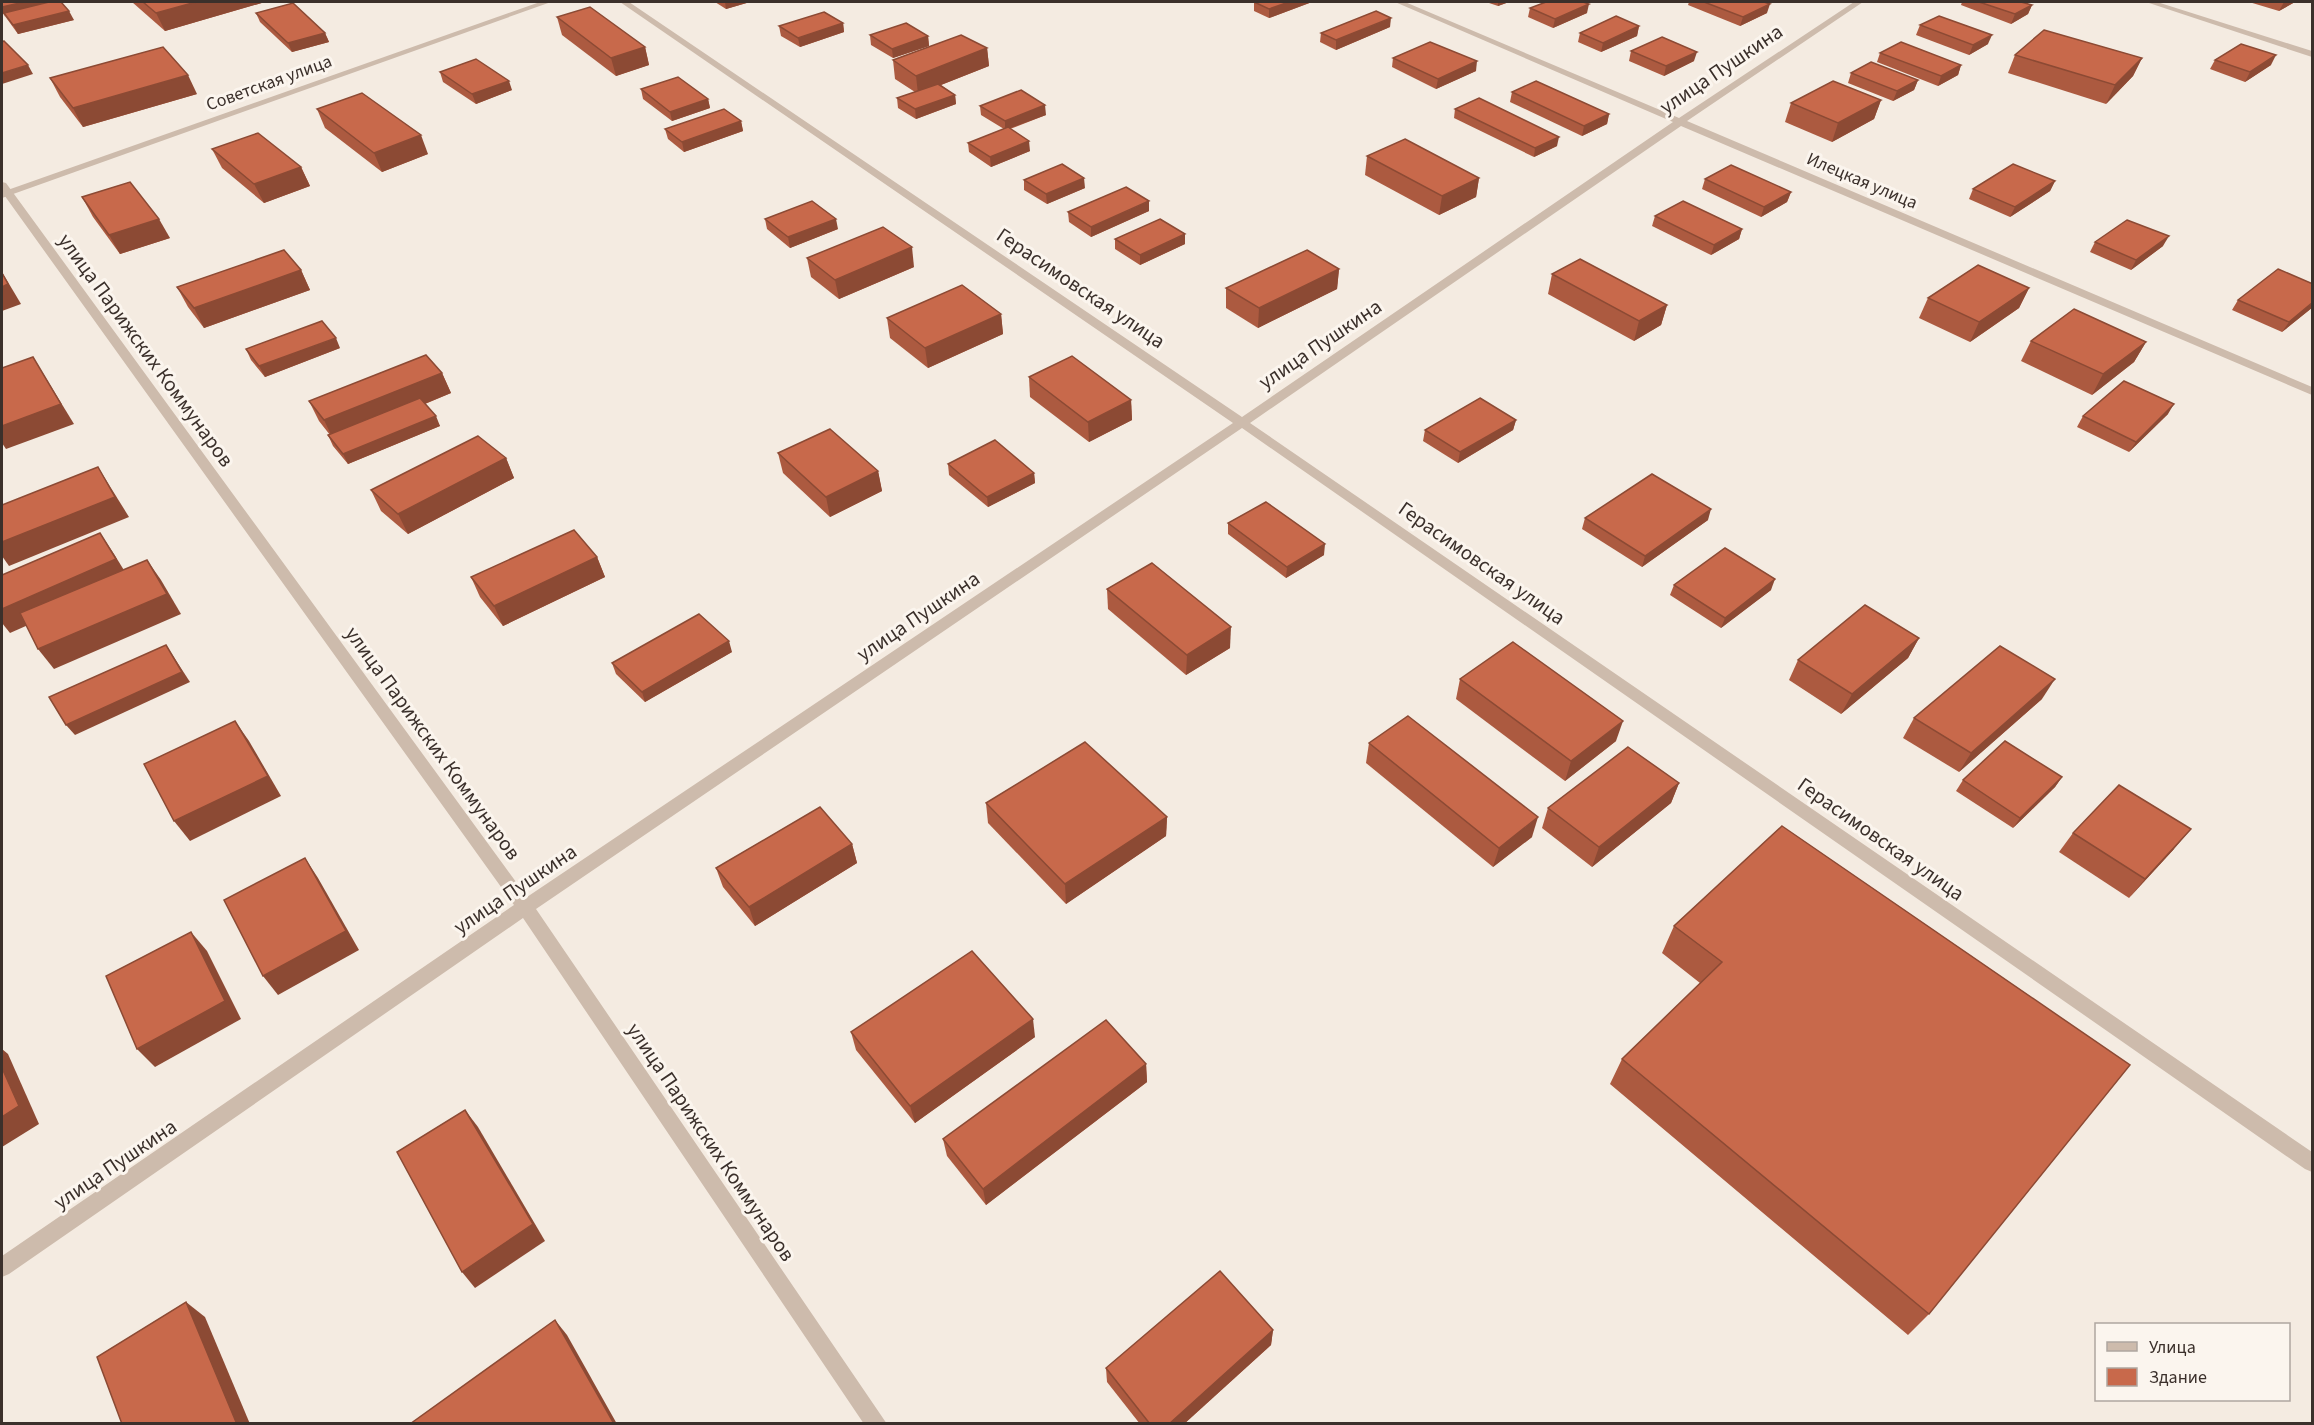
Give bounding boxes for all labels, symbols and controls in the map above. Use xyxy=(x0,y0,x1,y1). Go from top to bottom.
street label: улица Пушкина xyxy=(1653,17,1789,121)
street label: Советская улица xyxy=(203,49,335,117)
street label: Илецкая улица xyxy=(1803,146,1921,216)
street label: Герасимовская улица xyxy=(991,220,1171,356)
street label: улица Парижских Коммунаров xyxy=(51,227,241,473)
street label: улица Пушкина xyxy=(1252,292,1388,396)
street label: Герасимовская улица xyxy=(1392,494,1572,632)
street label: улица Пушкина xyxy=(850,564,986,668)
street label: улица Парижских Коммунаров xyxy=(338,620,528,866)
street label: Герасимовская улица xyxy=(1791,770,1971,908)
street label: улица Пушкина xyxy=(447,837,583,941)
street label: улица Парижских Коммунаров xyxy=(620,1017,802,1267)
street label: улица Пушкина xyxy=(47,1112,183,1216)
legend xyxy=(2095,1323,2290,1401)
text: Улица xyxy=(2149,1335,2196,1360)
text: Здание xyxy=(2149,1365,2207,1390)

